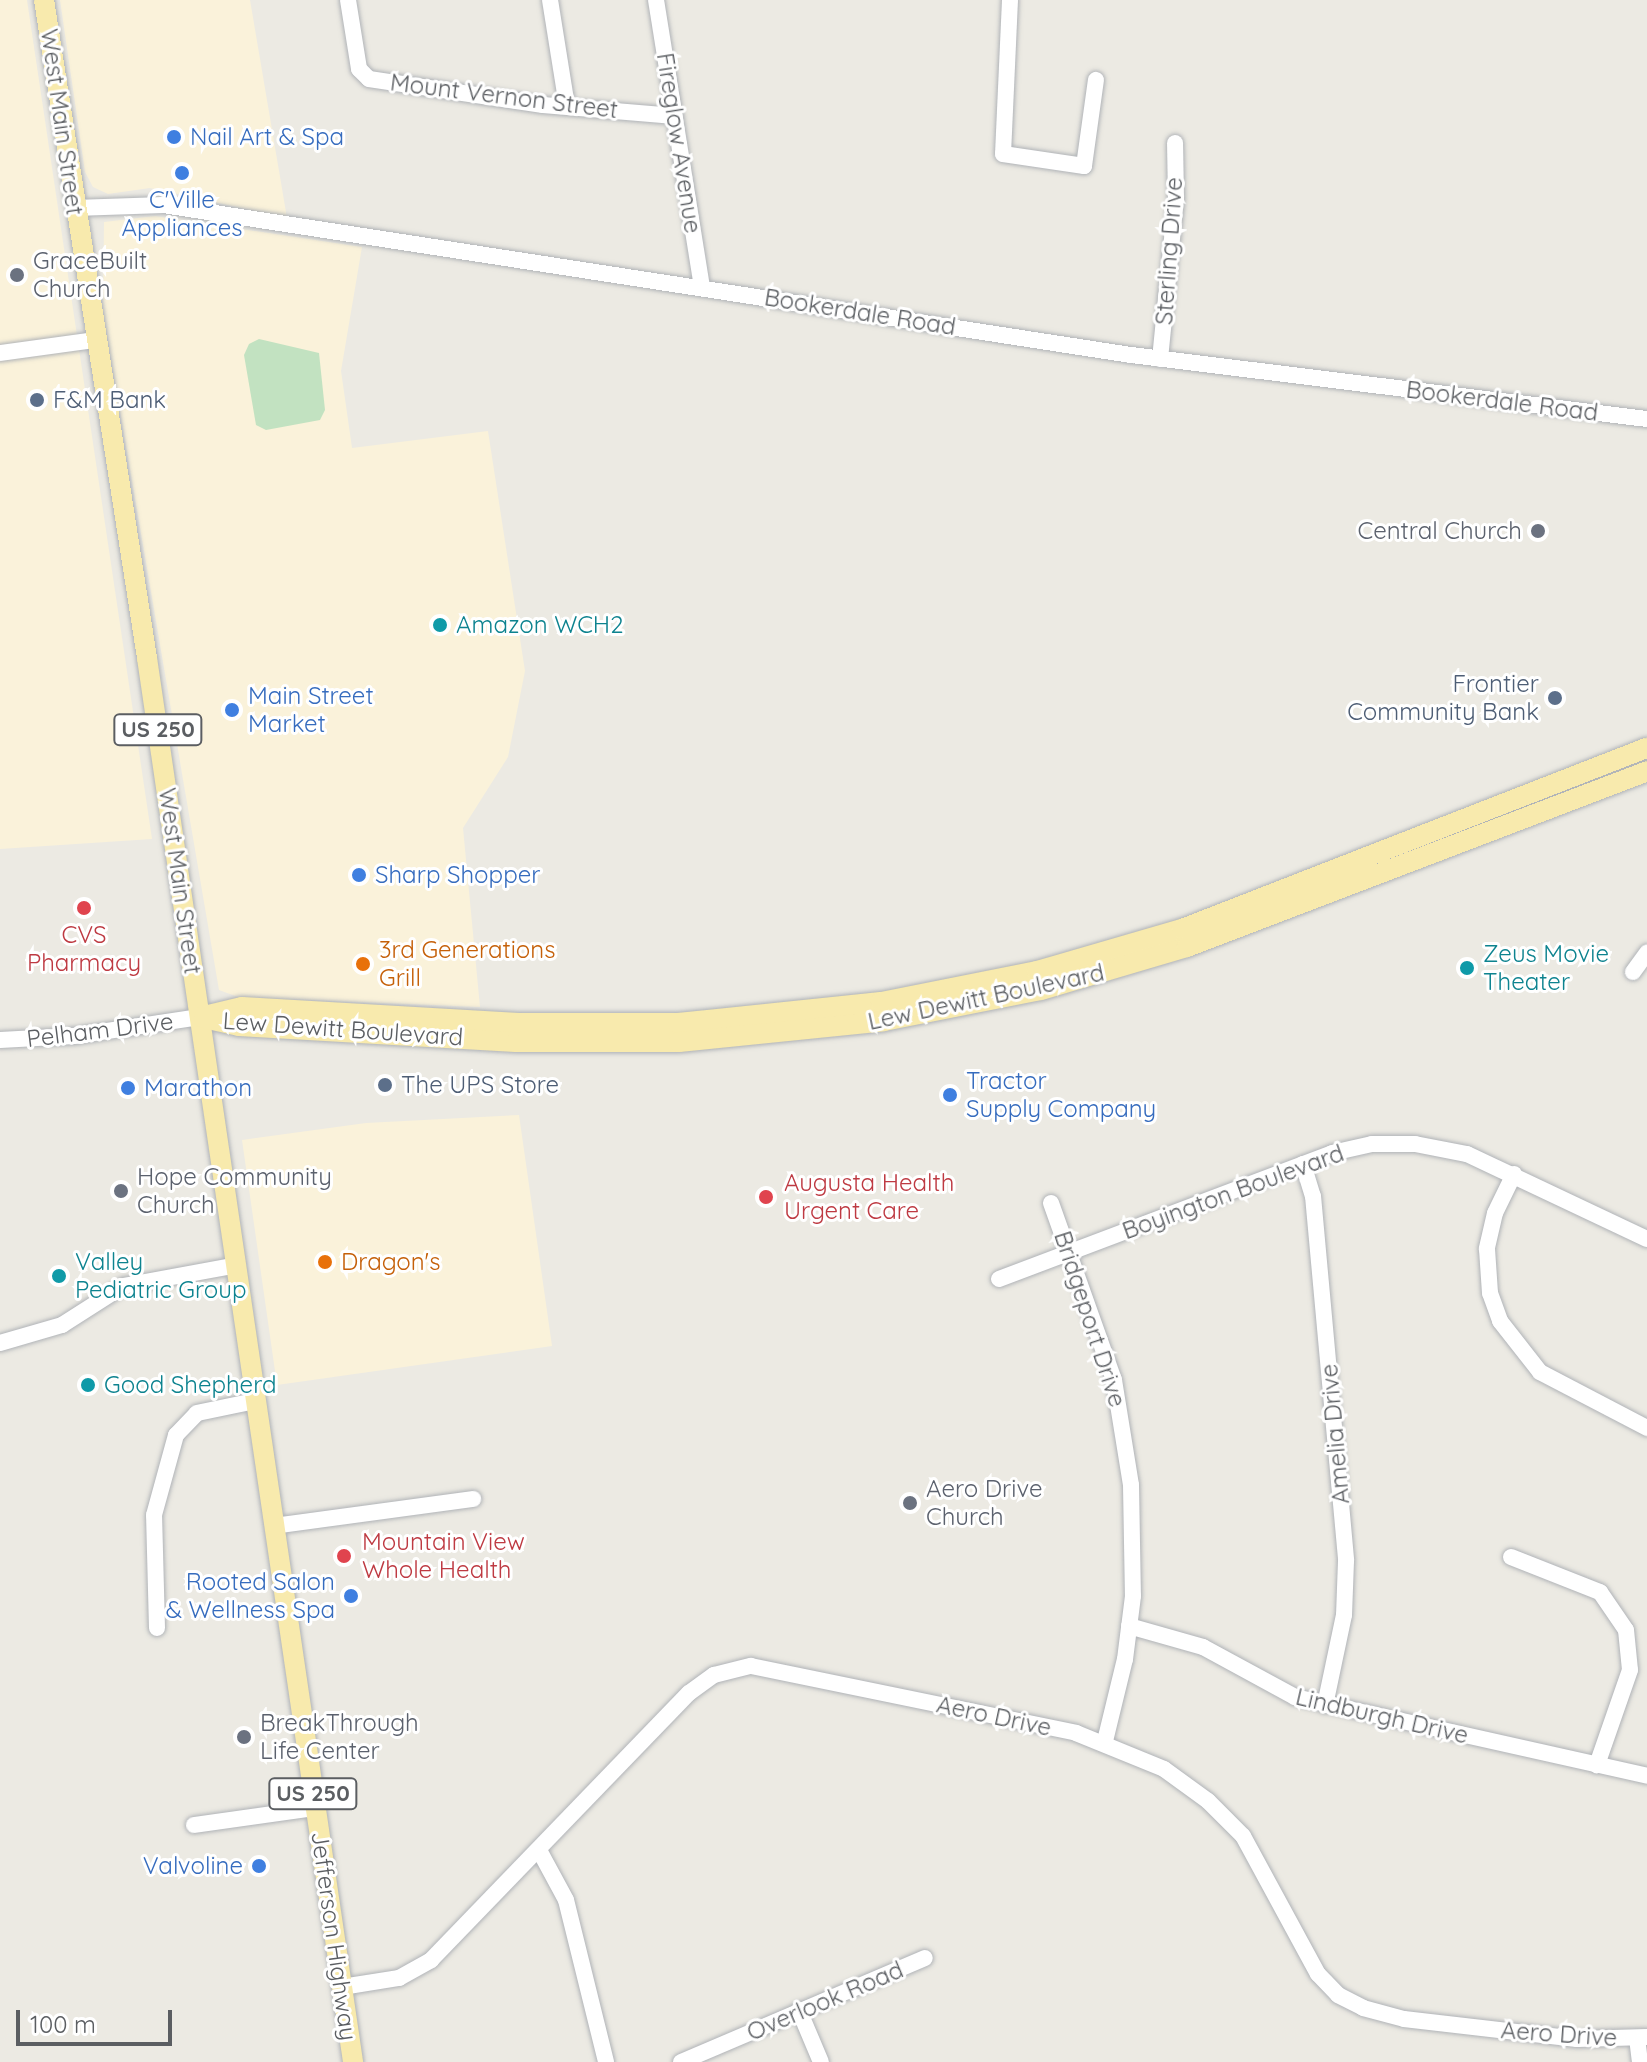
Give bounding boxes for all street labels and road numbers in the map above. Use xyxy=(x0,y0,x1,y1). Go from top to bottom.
street label: West Main Street xyxy=(35,27,89,217)
street label: Fireglow Avenue xyxy=(651,51,707,235)
street label: Mount Vernon Street xyxy=(389,68,619,124)
street label: Sterling Drive xyxy=(1149,176,1189,326)
street label: Bookerdale Road xyxy=(762,283,958,341)
street label: Bookerdale Road xyxy=(1404,375,1600,427)
road number: US 250 xyxy=(112,712,204,748)
street label: West Main Street xyxy=(153,786,207,976)
street label: Lew Dewitt Boulevard xyxy=(865,958,1107,1036)
street label: Lew Dewitt Boulevard xyxy=(222,1006,464,1052)
street label: Pelham Drive xyxy=(25,1007,175,1053)
street label: Boyington Boulevard xyxy=(1118,1139,1348,1245)
street label: Bridgeport Drive xyxy=(1048,1227,1132,1411)
street label: Amelia Drive xyxy=(1315,1363,1355,1505)
street label: Lindburgh Drive xyxy=(1293,1682,1471,1750)
street label: Aero Drive xyxy=(934,1690,1054,1742)
road number: US 250 xyxy=(267,1776,359,1812)
street label: Jefferson Highway xyxy=(305,1830,363,2042)
street label: Overlook Road xyxy=(743,1955,907,2047)
street label: Aero Drive xyxy=(1500,2016,1618,2052)

